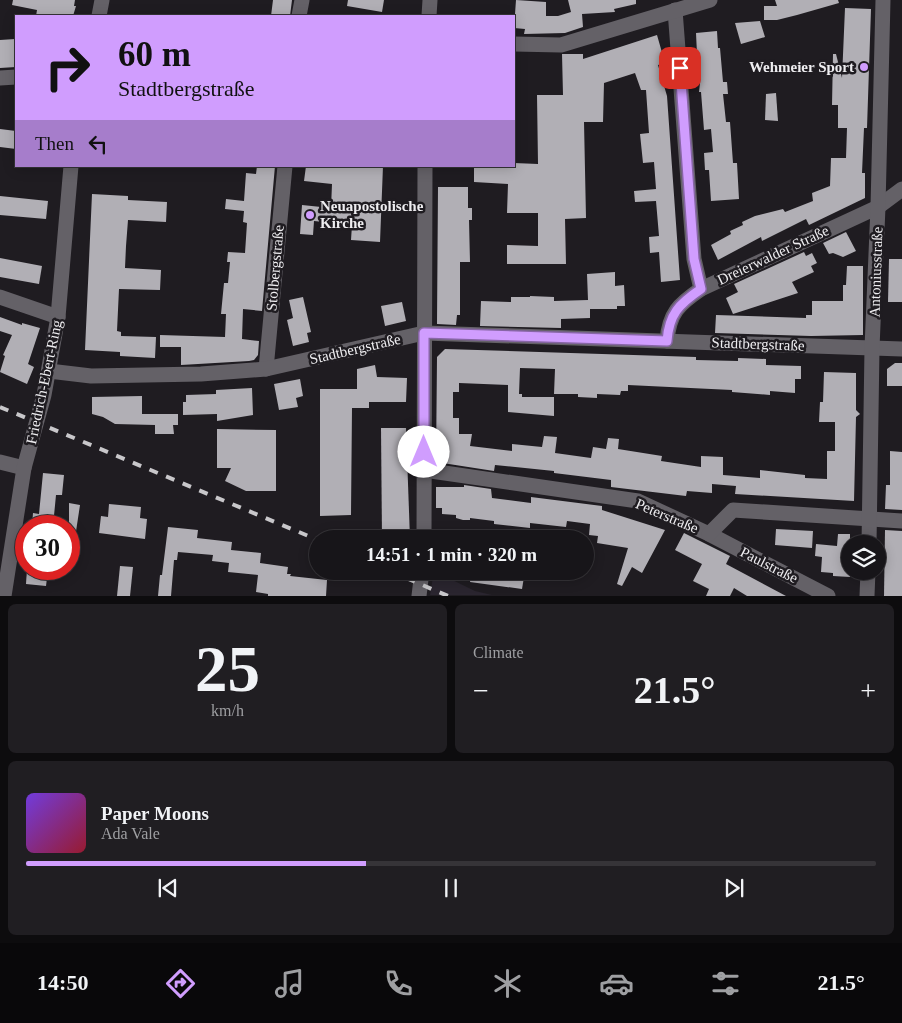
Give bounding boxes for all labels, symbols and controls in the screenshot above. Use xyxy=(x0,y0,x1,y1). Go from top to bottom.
icon: right xyxy=(35,35,100,100)
text: 60 m xyxy=(118,35,191,74)
pin xyxy=(659,47,701,89)
icon: arrive xyxy=(666,54,694,82)
place label: Wehmeier Sport xyxy=(749,59,854,75)
marker: Wehmeier Sport xyxy=(858,61,870,73)
text: Stadtbergstraße xyxy=(118,76,254,101)
icon: left xyxy=(84,130,112,158)
text: Then xyxy=(35,133,74,154)
place label: Neuapostolische Kirche xyxy=(320,198,424,231)
marker: Neuapostolische Kirche xyxy=(304,209,316,221)
street label: Dreierwalder Straße xyxy=(715,222,832,288)
street label: Stolbergstraße xyxy=(263,224,287,312)
street label: Antoniusstraße xyxy=(866,226,886,318)
street label: Friedrich-Ebert-Ring xyxy=(23,318,65,446)
street label: Stadtbergstraße xyxy=(308,331,402,367)
street label: Stadtbergstraße xyxy=(711,334,805,354)
position arrow xyxy=(397,425,449,477)
street label: Peterstraße xyxy=(633,496,701,537)
speed limit sign: 30 xyxy=(15,515,80,580)
map controls xyxy=(841,535,886,580)
button: layers xyxy=(841,535,886,580)
text: 14:51 · 1 min · 320 m xyxy=(366,544,537,565)
street label: Paulstraße xyxy=(738,544,801,586)
text: 25 xyxy=(195,633,260,705)
text: Climate xyxy=(473,644,524,661)
text: 21.5° xyxy=(634,669,715,711)
text: − xyxy=(473,675,489,706)
text: + xyxy=(860,675,876,706)
text: km/h xyxy=(211,702,244,719)
text: Paper Moons xyxy=(101,803,209,824)
text: Ada Vale xyxy=(101,825,160,842)
icon: previous xyxy=(154,874,182,902)
icon: pause xyxy=(437,874,465,902)
icon: next xyxy=(720,874,748,902)
icon: directions xyxy=(163,966,198,1001)
icon: music xyxy=(272,966,307,1001)
icon: phone xyxy=(381,966,416,1001)
icon: climate xyxy=(490,966,525,1001)
icon: car xyxy=(599,966,634,1001)
icon: filters xyxy=(708,966,743,1001)
text: 14:50 xyxy=(37,970,88,995)
text: 21.5° xyxy=(818,970,865,995)

